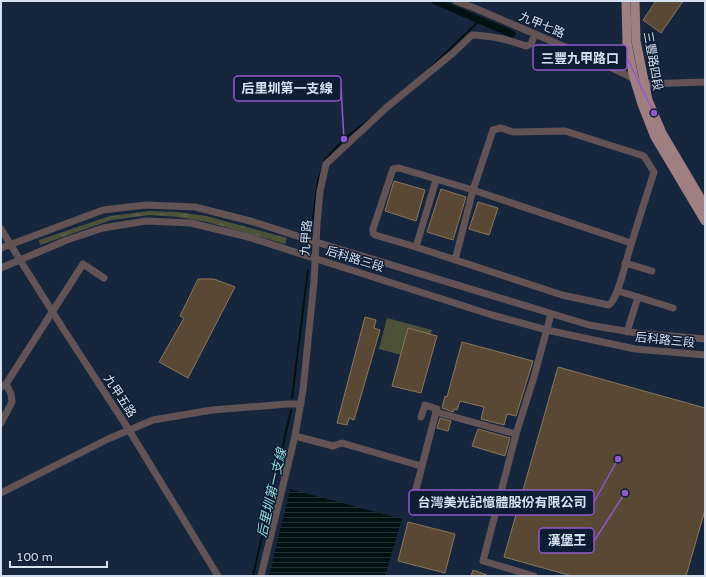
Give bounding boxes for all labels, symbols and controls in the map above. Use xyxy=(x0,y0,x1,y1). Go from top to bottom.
street label: 九甲七路 xyxy=(517,9,567,41)
street label: 三豐路四段 xyxy=(641,30,665,92)
callout: 三豐九甲路口 xyxy=(533,45,627,70)
text: 三豐九甲路口 xyxy=(541,51,619,67)
callout: 后里圳第一支線 xyxy=(234,76,341,101)
text: 后里圳第一支線 xyxy=(241,81,333,97)
street label: 九甲路 xyxy=(298,220,314,256)
street label: 后科路三段 xyxy=(324,244,386,274)
street label: 后科路三段 xyxy=(634,330,696,350)
street label: 九甲五路 xyxy=(101,372,139,420)
water label: 后里圳第一支線 xyxy=(254,445,290,539)
callout: 台灣美光記憶體股份有限公司 xyxy=(409,490,594,515)
text: 台灣美光記憶體股份有限公司 xyxy=(417,495,587,511)
callout: 漢堡王 xyxy=(539,528,594,553)
text: 漢堡王 xyxy=(547,533,587,549)
scale bar xyxy=(10,543,107,569)
text: 100 m xyxy=(16,550,53,564)

